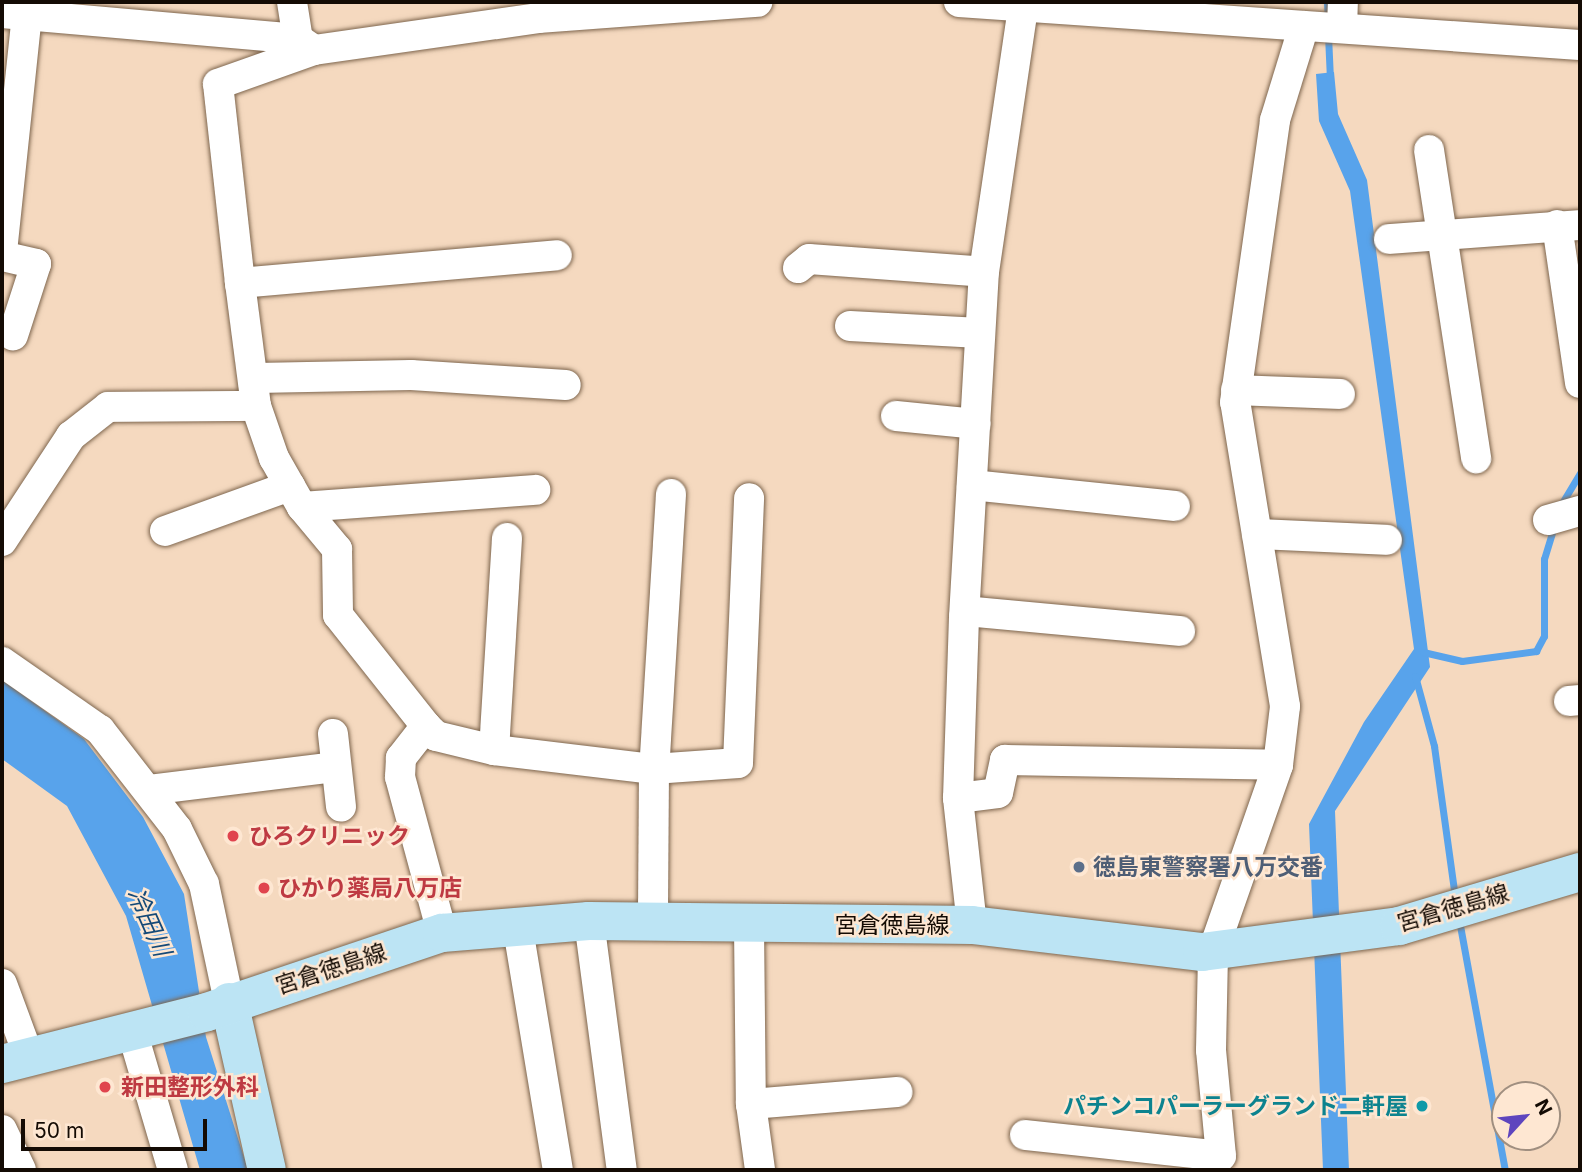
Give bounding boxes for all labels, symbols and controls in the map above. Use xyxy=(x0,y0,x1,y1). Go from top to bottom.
place label: ひろクリニック xyxy=(249,822,410,850)
marker: ひろクリニック xyxy=(223,826,243,846)
place label: 徳島東警察署八万交番 xyxy=(1093,853,1323,881)
marker: 徳島東警察署八万交番 xyxy=(1071,859,1087,875)
place label: ひかり薬局八万店 xyxy=(278,874,462,902)
street label: 宮倉徳島線 xyxy=(1394,879,1512,937)
marker: ひかり薬局八万店 xyxy=(256,880,272,896)
water label: 冷田川 xyxy=(121,883,177,961)
street label: 宮倉徳島線 xyxy=(835,911,949,939)
street label: 宮倉徳島線 xyxy=(272,938,390,1000)
place label: 新田整形外科 xyxy=(121,1073,259,1101)
marker: 新田整形外科 xyxy=(95,1077,115,1097)
north arrow xyxy=(1491,1081,1561,1151)
place label: パチンコパーラーグランド二軒屋 xyxy=(1063,1092,1408,1120)
text: N xyxy=(1530,1095,1557,1119)
marker: パチンコパーラーグランド二軒屋 xyxy=(1414,1098,1430,1114)
scale bar xyxy=(24,1106,210,1150)
text: 50 m xyxy=(34,1118,84,1143)

